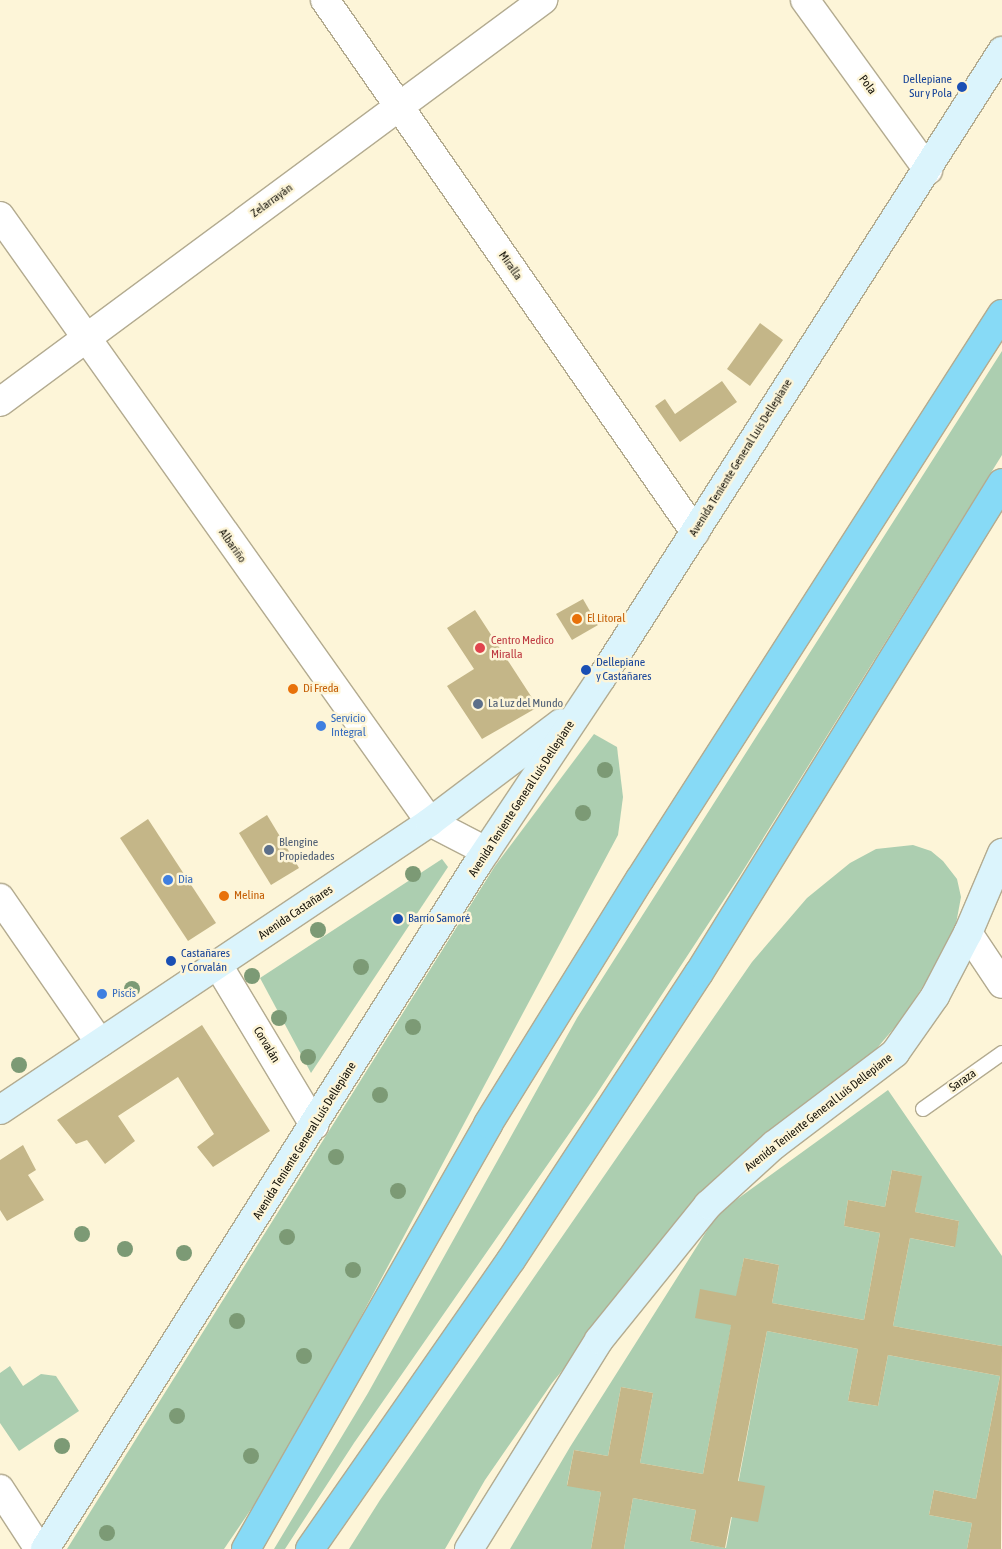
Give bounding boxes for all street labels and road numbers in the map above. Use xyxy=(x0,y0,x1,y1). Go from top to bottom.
street label: Pola xyxy=(855,73,879,97)
street label: Zelarrayán xyxy=(248,181,296,221)
street label: Miralla xyxy=(495,249,525,283)
street label: Avenida Teniente General Luís Dellepiane xyxy=(686,377,796,539)
street label: Albariño xyxy=(215,526,249,566)
street label: Avenida Teniente General Luís Dellepiane xyxy=(466,718,578,880)
street label: Avenida Castañares xyxy=(256,883,336,943)
street label: Corvalán xyxy=(250,1024,282,1066)
street label: Avenida Teniente General Luís Dellepiane xyxy=(742,1051,896,1175)
street label: Avenida Teniente General Luís Dellepiane xyxy=(250,1060,360,1222)
street label: Saraza xyxy=(947,1067,979,1095)

